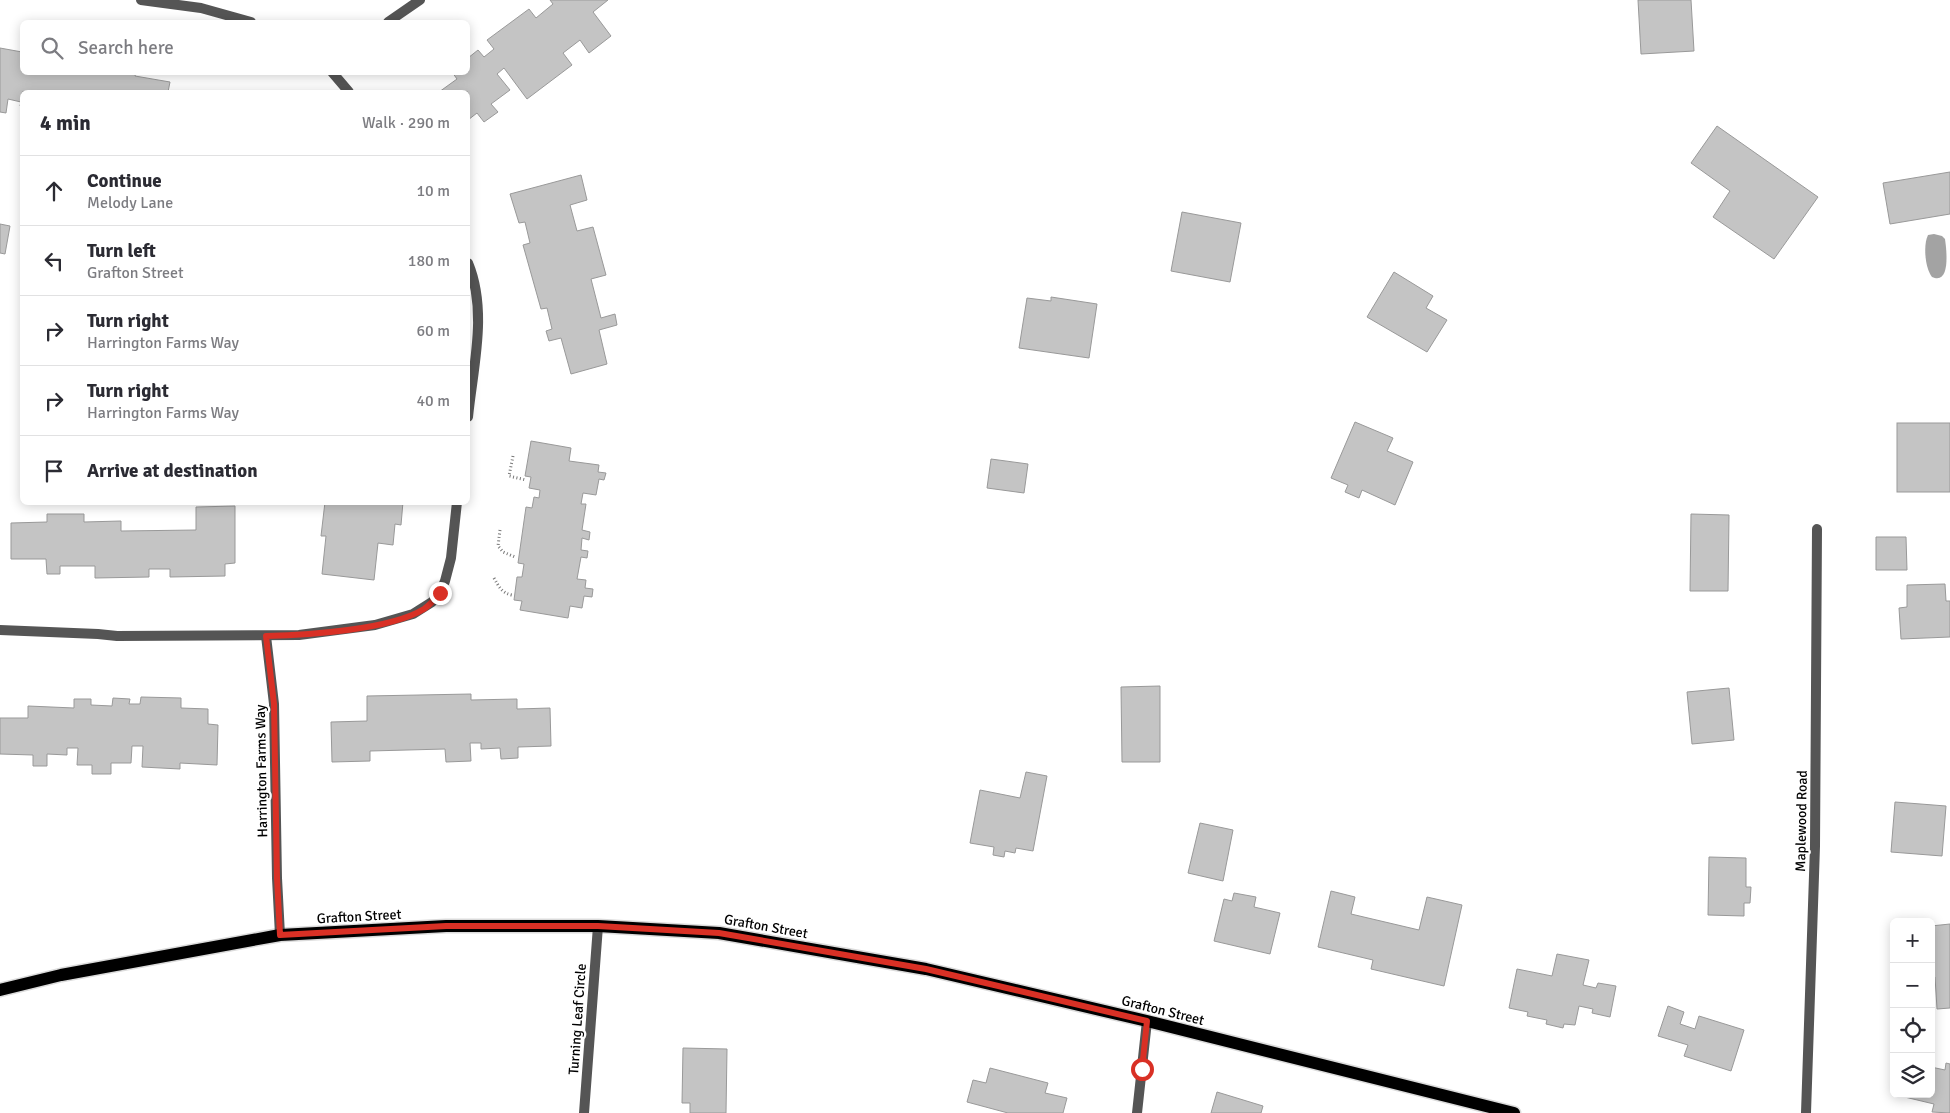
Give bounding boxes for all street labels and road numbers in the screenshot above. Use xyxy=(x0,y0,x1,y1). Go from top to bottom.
street label: Harrington Farms Way xyxy=(252,704,271,838)
street label: Maplewood Road xyxy=(1792,770,1811,872)
street label: Grafton Street xyxy=(316,906,402,927)
street label: Grafton Street xyxy=(723,911,809,942)
street label: Turning Leaf Circle xyxy=(565,963,590,1075)
street label: Grafton Street xyxy=(1120,992,1206,1029)

